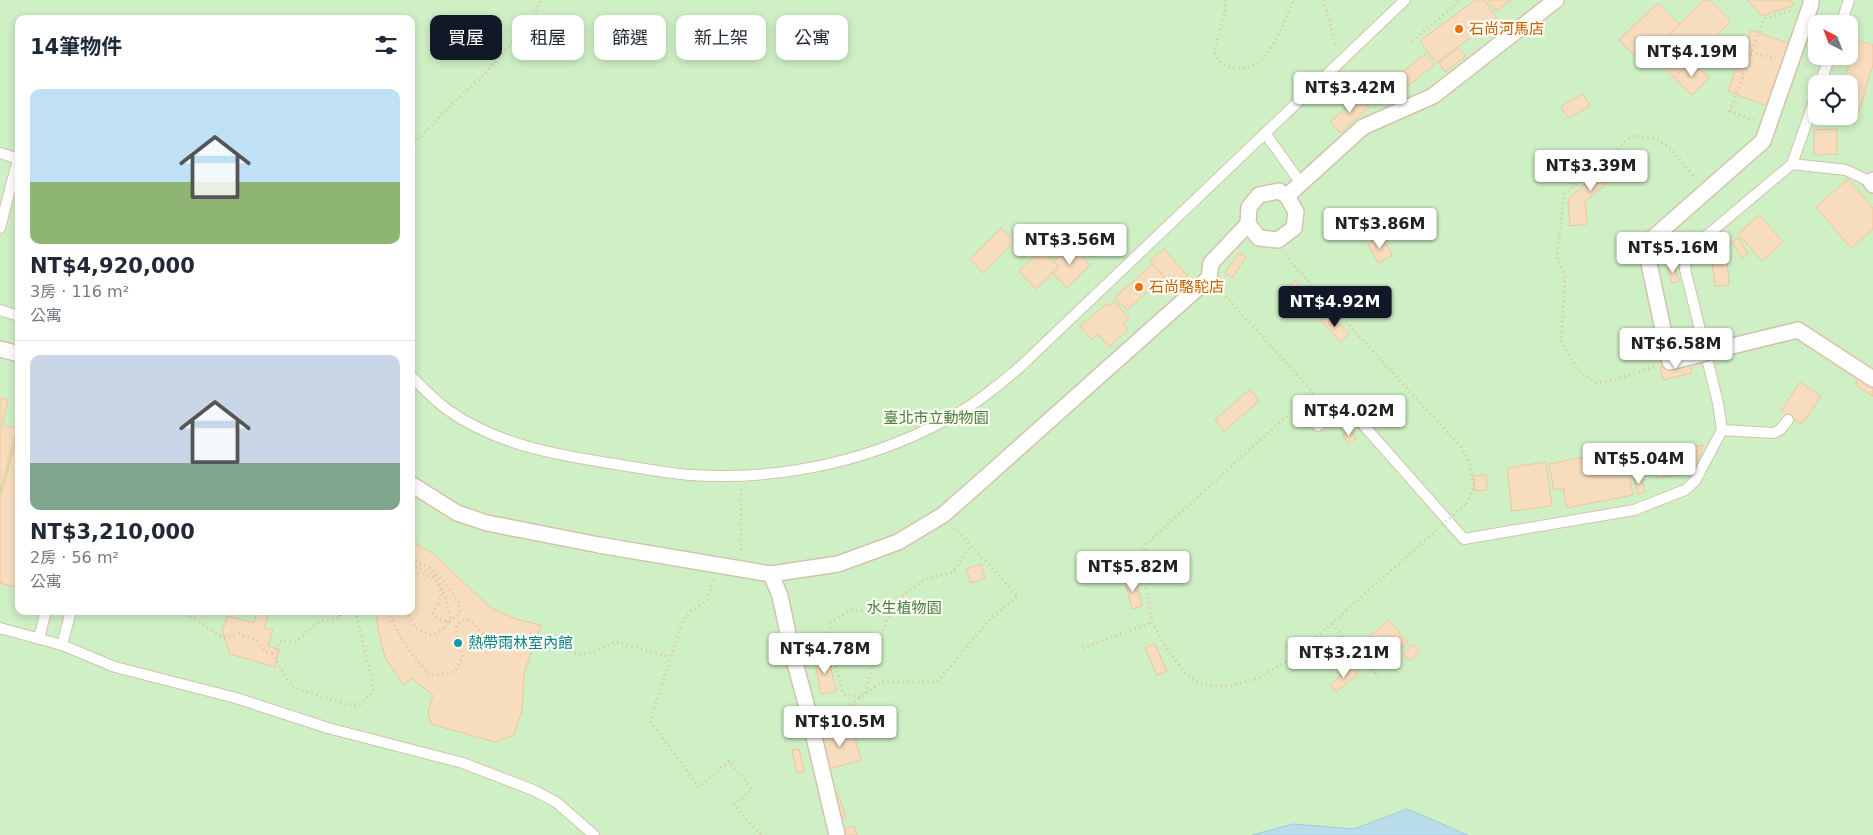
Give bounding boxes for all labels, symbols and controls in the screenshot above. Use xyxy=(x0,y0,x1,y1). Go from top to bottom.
chip: 買屋 xyxy=(430,15,502,60)
chip: 租屋 xyxy=(512,15,584,60)
chip: 篩選 xyxy=(594,15,666,60)
chip: 新上架 xyxy=(676,15,766,60)
chip: 公寓 xyxy=(776,15,848,60)
north arrow xyxy=(1808,15,1858,65)
map controls xyxy=(1808,15,1858,125)
place label: 石尚河馬店 xyxy=(1469,20,1544,38)
marker: 石尚河馬店 xyxy=(1453,23,1465,35)
icon: filters xyxy=(372,31,400,59)
text: 14筆物件 xyxy=(30,35,122,59)
pin: NT$4.19M xyxy=(1640,36,1744,78)
text: NT$4.19M xyxy=(1647,42,1737,61)
pin: NT$3.42M xyxy=(1298,72,1402,114)
button: locate xyxy=(1808,75,1858,125)
text: NT$3.42M xyxy=(1305,78,1395,97)
icon: home xyxy=(170,122,260,212)
pin: NT$3.39M xyxy=(1539,150,1643,192)
text: NT$3.39M xyxy=(1546,156,1636,175)
pin: NT$3.86M xyxy=(1328,208,1432,250)
text: NT$3.86M xyxy=(1335,214,1425,233)
pin: NT$3.56M xyxy=(1018,224,1122,266)
text: NT$3.56M xyxy=(1025,230,1115,249)
pin: NT$5.16M xyxy=(1621,232,1725,274)
text: NT$5.16M xyxy=(1628,238,1718,257)
text: NT$4,920,000 xyxy=(30,254,195,278)
place label: 石尚駱駝店 xyxy=(1149,278,1224,296)
marker: 石尚駱駝店 xyxy=(1133,281,1145,293)
text: 3房 · 116 m² xyxy=(30,282,129,301)
pin: NT$4.92M xyxy=(1283,286,1387,328)
text: NT$4.92M xyxy=(1290,292,1380,311)
text: 公寓 xyxy=(30,306,62,325)
pin: NT$6.58M xyxy=(1624,328,1728,370)
text: NT$6.58M xyxy=(1631,334,1721,353)
icon: home xyxy=(170,387,260,477)
pin: NT$4.02M xyxy=(1297,394,1401,437)
text: NT$4.02M xyxy=(1304,401,1394,420)
park label: 臺北市立動物園 xyxy=(883,409,989,427)
pin: NT$5.04M xyxy=(1587,442,1691,485)
text: NT$5.04M xyxy=(1594,449,1684,468)
text: NT$3,210,000 xyxy=(30,520,195,544)
text: 2房 · 56 m² xyxy=(30,548,119,567)
pin: NT$5.82M xyxy=(1081,550,1185,593)
text: NT$5.82M xyxy=(1088,557,1178,576)
text: 公寓 xyxy=(30,572,62,591)
park label: 水生植物園 xyxy=(866,599,942,617)
pin: NT$4.78M xyxy=(773,632,877,675)
place label: 熱帶雨林室內館 xyxy=(468,634,573,652)
pin: NT$3.21M xyxy=(1292,636,1396,679)
marker: 熱帶雨林室內館 xyxy=(452,637,464,649)
text: NT$4.78M xyxy=(780,639,870,658)
text: NT$3.21M xyxy=(1299,643,1389,662)
pin: NT$10.5M xyxy=(788,706,892,748)
text: NT$10.5M xyxy=(795,712,885,731)

